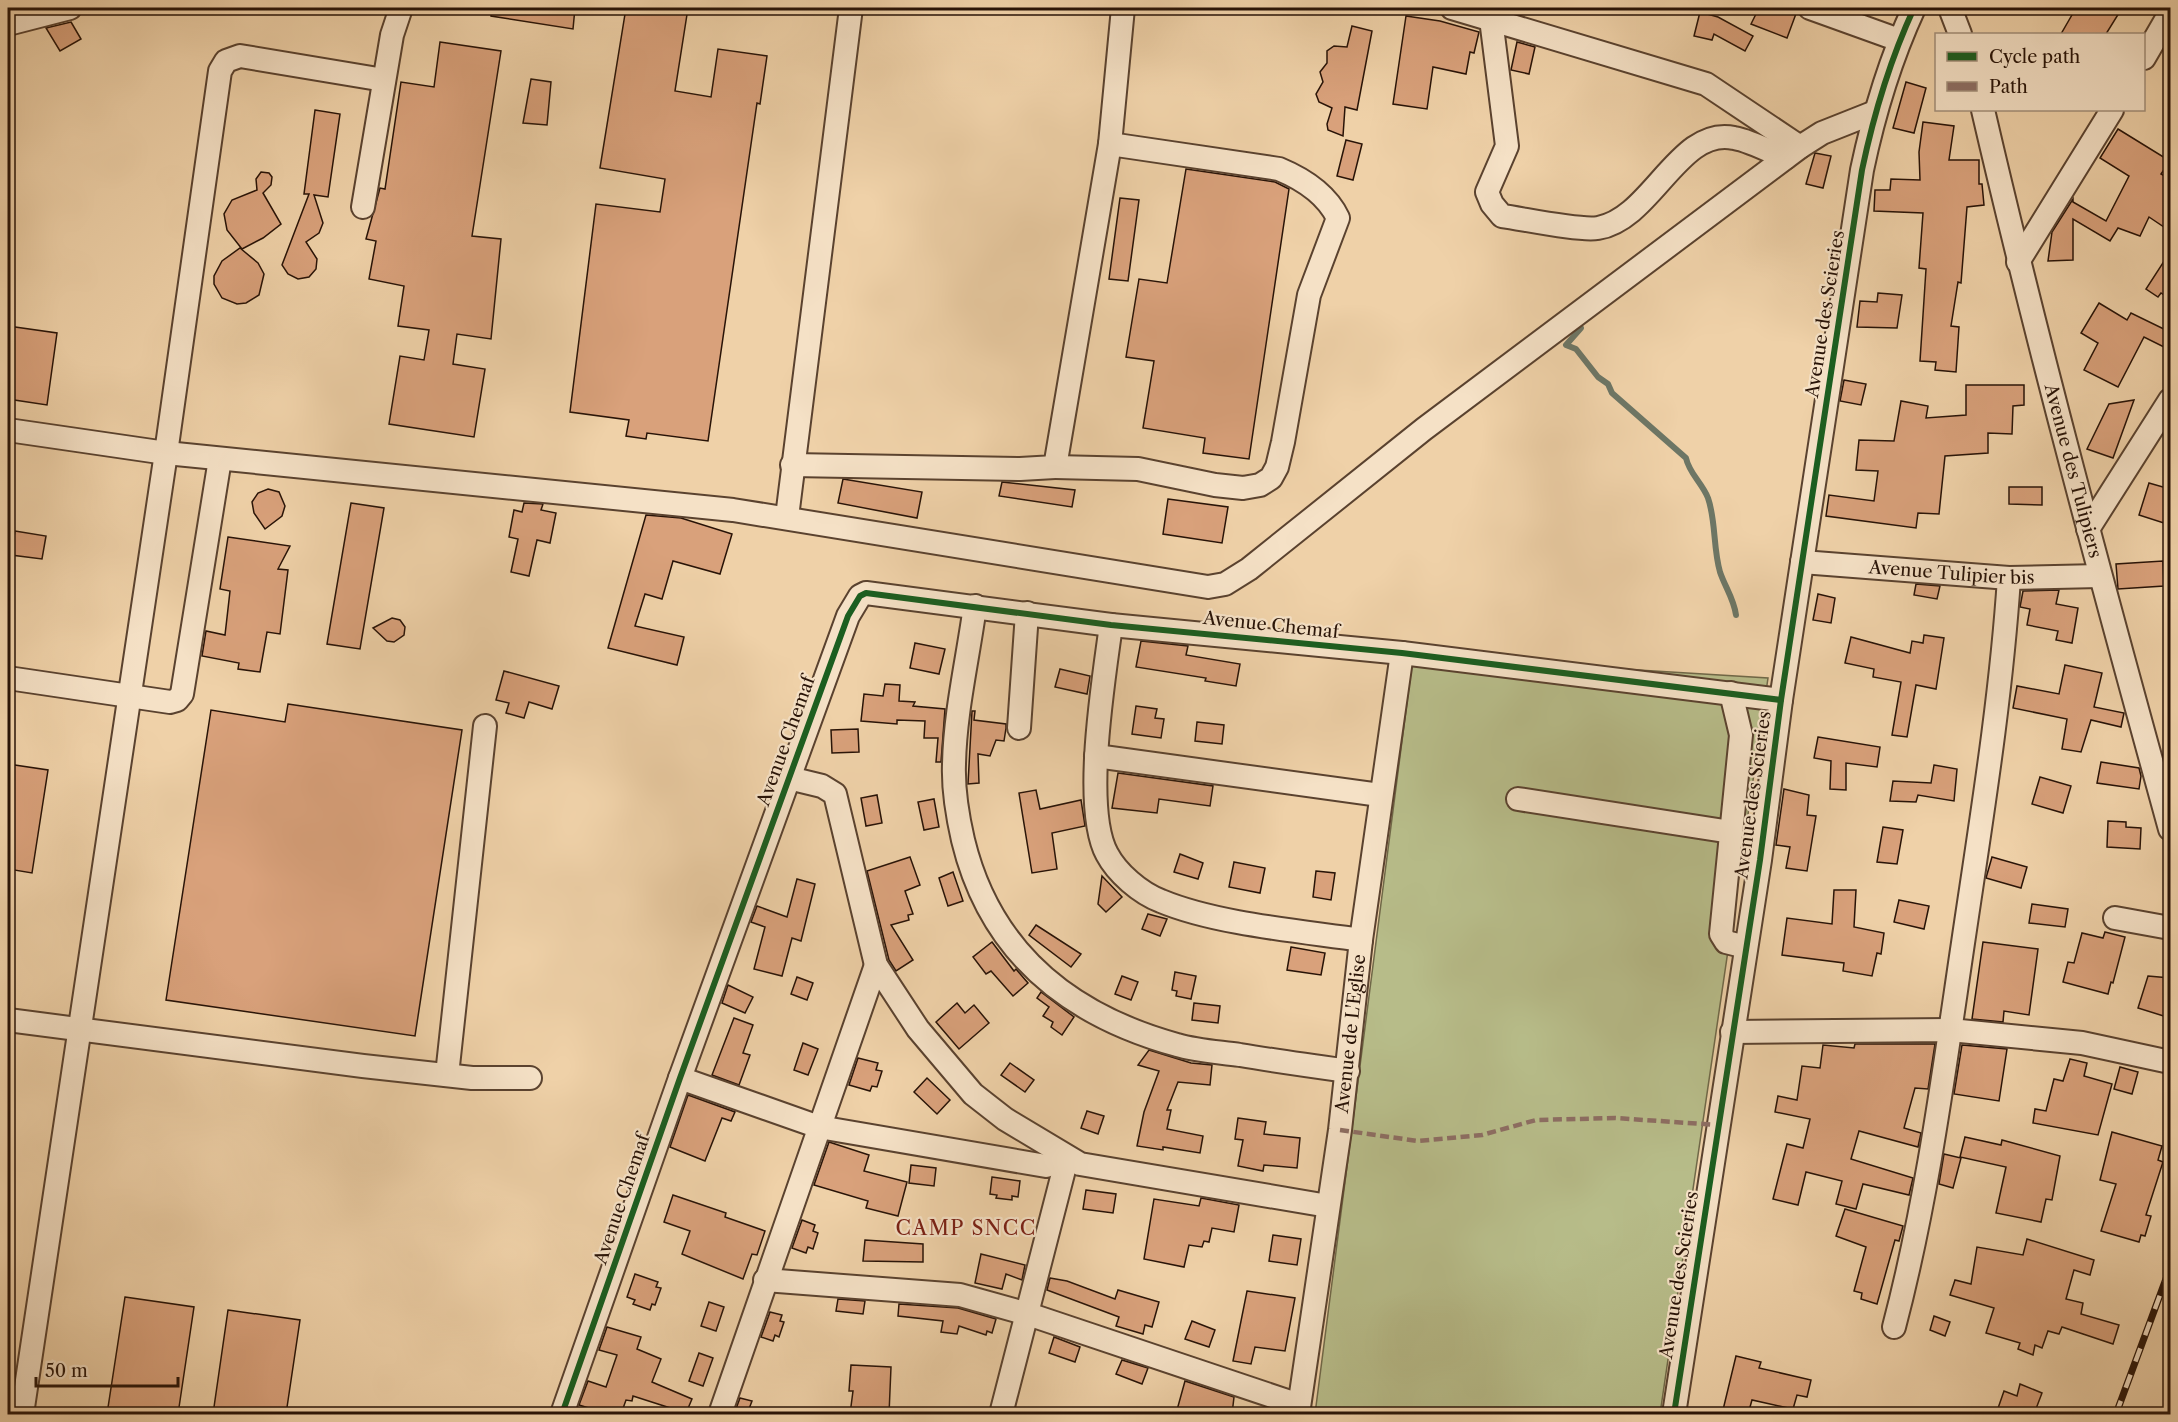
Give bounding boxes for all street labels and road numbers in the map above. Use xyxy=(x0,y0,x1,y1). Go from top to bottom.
street label: Avenue des Scieries xyxy=(1801,229,1849,400)
street label: Avenue des Tulipiers xyxy=(2039,381,2107,560)
street label: Avenue Tulipier bis xyxy=(1867,556,2035,589)
street label: Avenue Chemaf xyxy=(1201,607,1343,643)
street label: Avenue Chemaf xyxy=(752,671,821,810)
street label: Avenue des Scieries xyxy=(1730,710,1776,881)
street label: Avenue de L'Eglise xyxy=(1331,953,1370,1115)
street label: Avenue Chemaf xyxy=(589,1128,655,1268)
street label: Avenue des Scieries xyxy=(1655,1190,1703,1361)

